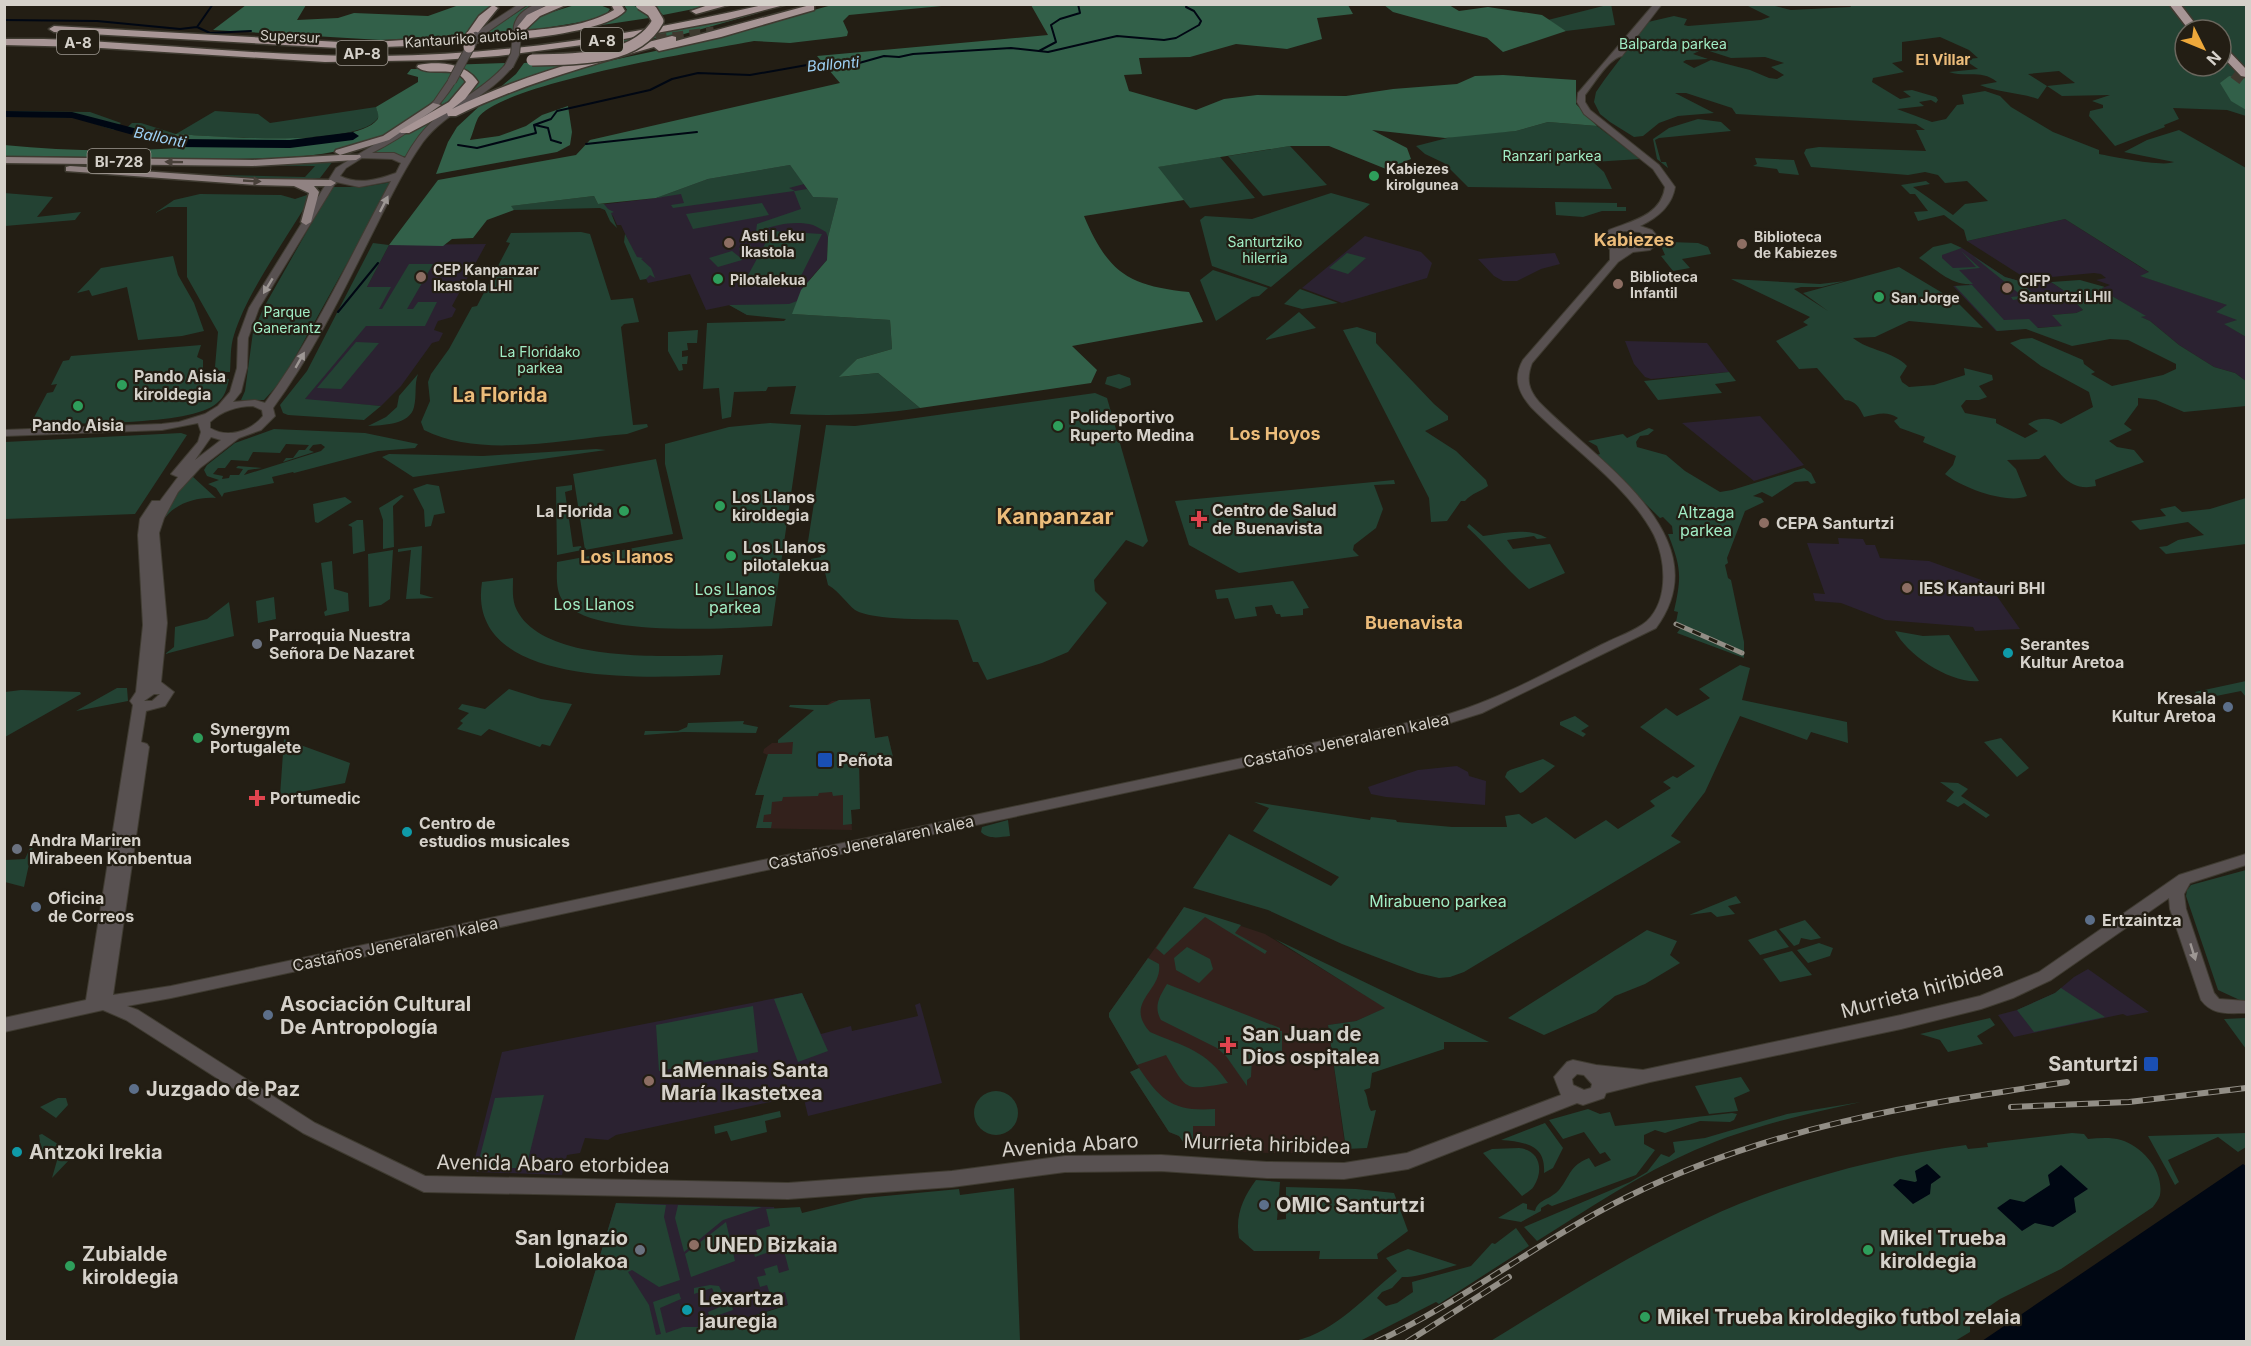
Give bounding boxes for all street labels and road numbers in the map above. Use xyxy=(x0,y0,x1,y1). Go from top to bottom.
street label: Kantauriko autobia xyxy=(404,25,528,51)
street label: Supersur xyxy=(259,26,321,46)
road number: A-8 xyxy=(581,28,623,52)
road number: A-8 xyxy=(57,30,99,54)
road number: AP-8 xyxy=(336,41,388,65)
road number: BI-728 xyxy=(88,149,150,173)
street label: Castaños Jeneralaren kalea xyxy=(1241,708,1451,772)
street label: Castaños Jeneralaren kalea xyxy=(766,810,976,874)
street label: Castaños Jeneralaren kalea xyxy=(290,912,500,976)
street label: Murrieta hiribidea xyxy=(1838,957,2006,1023)
street label: Avenida Abaro xyxy=(1001,1128,1139,1162)
street label: Murrieta hiribidea xyxy=(1183,1129,1351,1159)
street label: Avenida Abaro etorbidea xyxy=(436,1150,670,1178)

